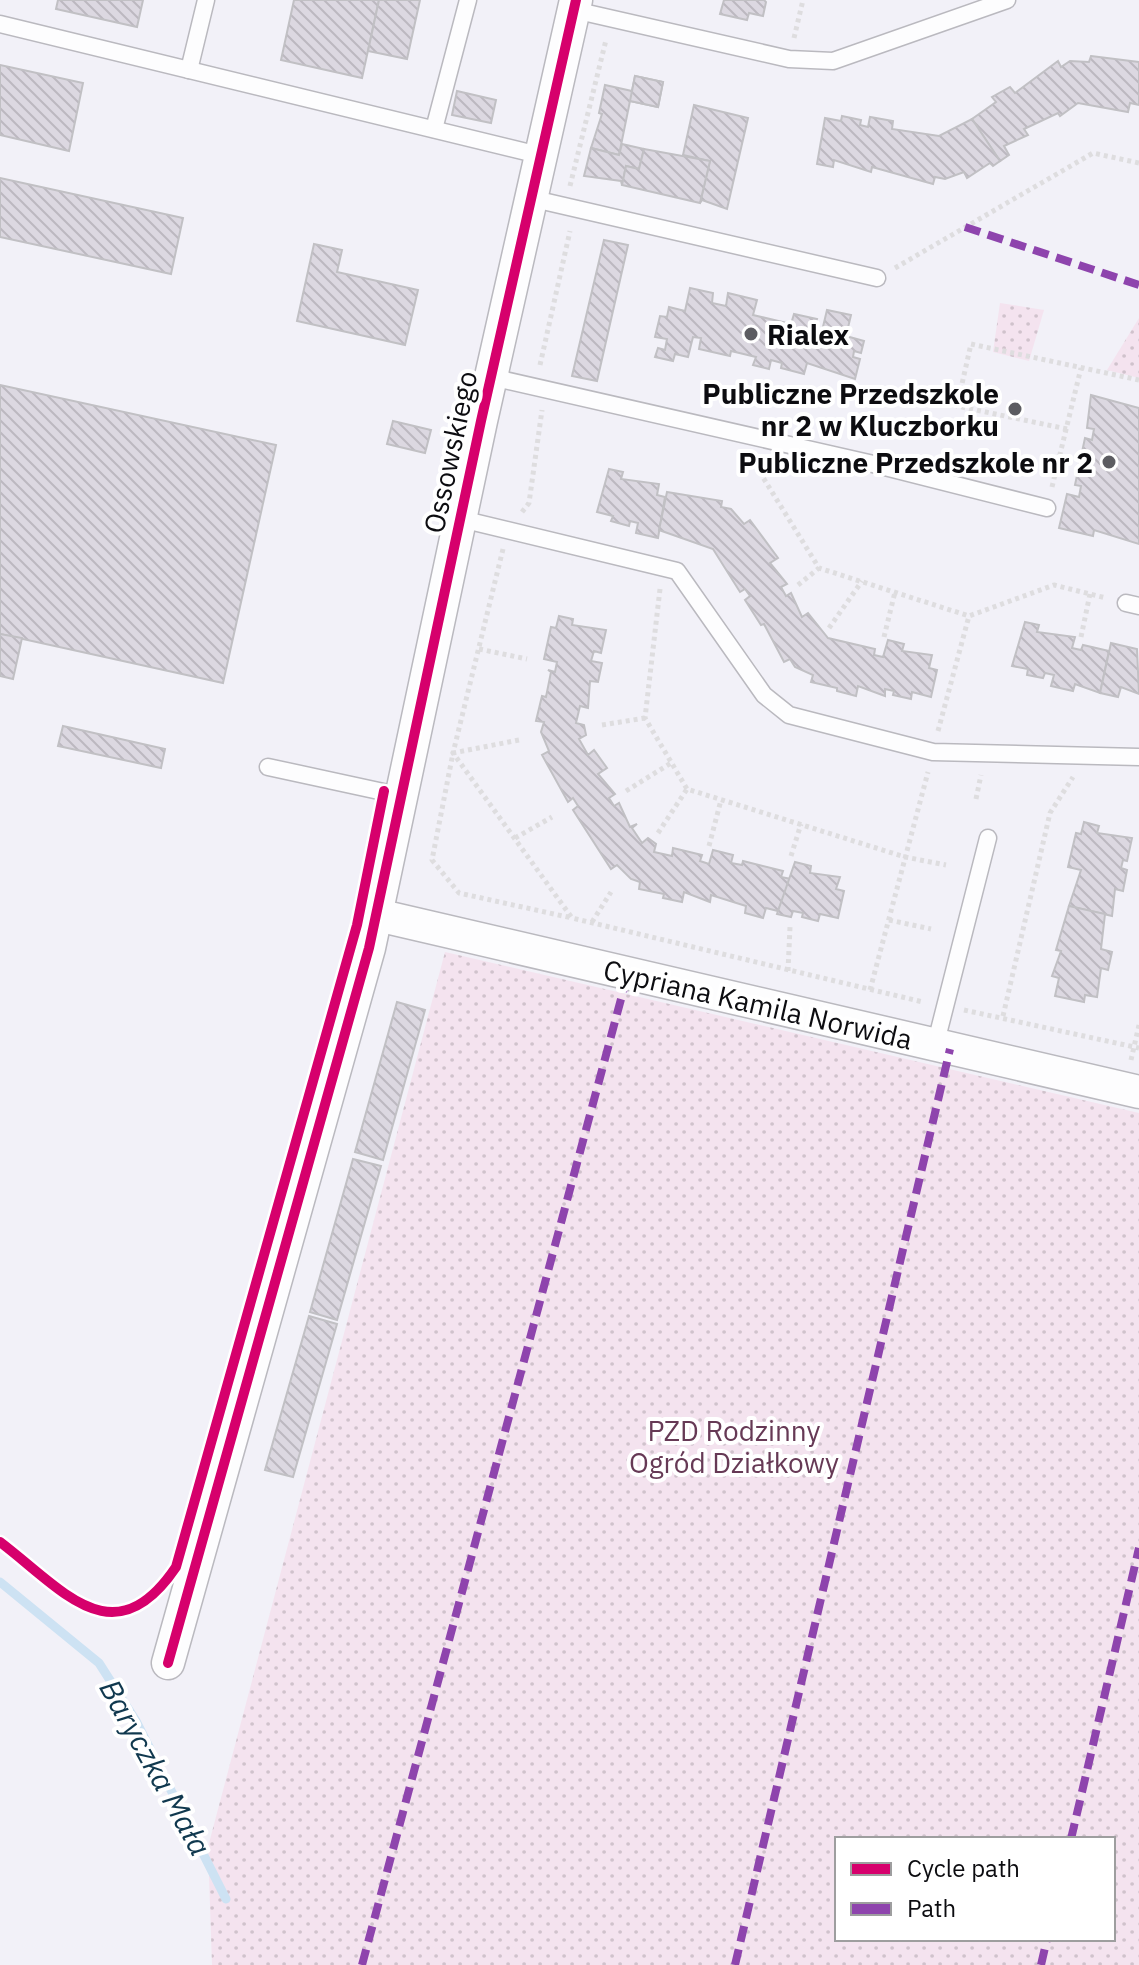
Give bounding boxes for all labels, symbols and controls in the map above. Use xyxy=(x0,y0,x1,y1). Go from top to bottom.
place label: Rialex xyxy=(767,316,850,353)
marker: Rialex xyxy=(742,325,760,343)
street label: Ossowskiego xyxy=(415,367,485,537)
place label: Publiczne Przedszkole nr 2 w Kluczborku xyxy=(702,375,999,444)
marker: Publiczne Przedszkole nr 2 w Kluczborku xyxy=(1006,400,1024,418)
place label: Publiczne Przedszkole nr 2 xyxy=(738,444,1093,481)
marker: Publiczne Przedszkole nr 2 xyxy=(1100,453,1118,471)
street label: Cypriana Kamila Norwida xyxy=(600,950,916,1058)
park label: PZD Rodzinny Ogród Działkowy xyxy=(629,1412,839,1481)
water label: Baryczka Mała xyxy=(91,1672,221,1862)
legend xyxy=(835,1837,1115,1941)
text: Cycle path xyxy=(907,1852,1020,1884)
text: Path xyxy=(907,1892,956,1924)

